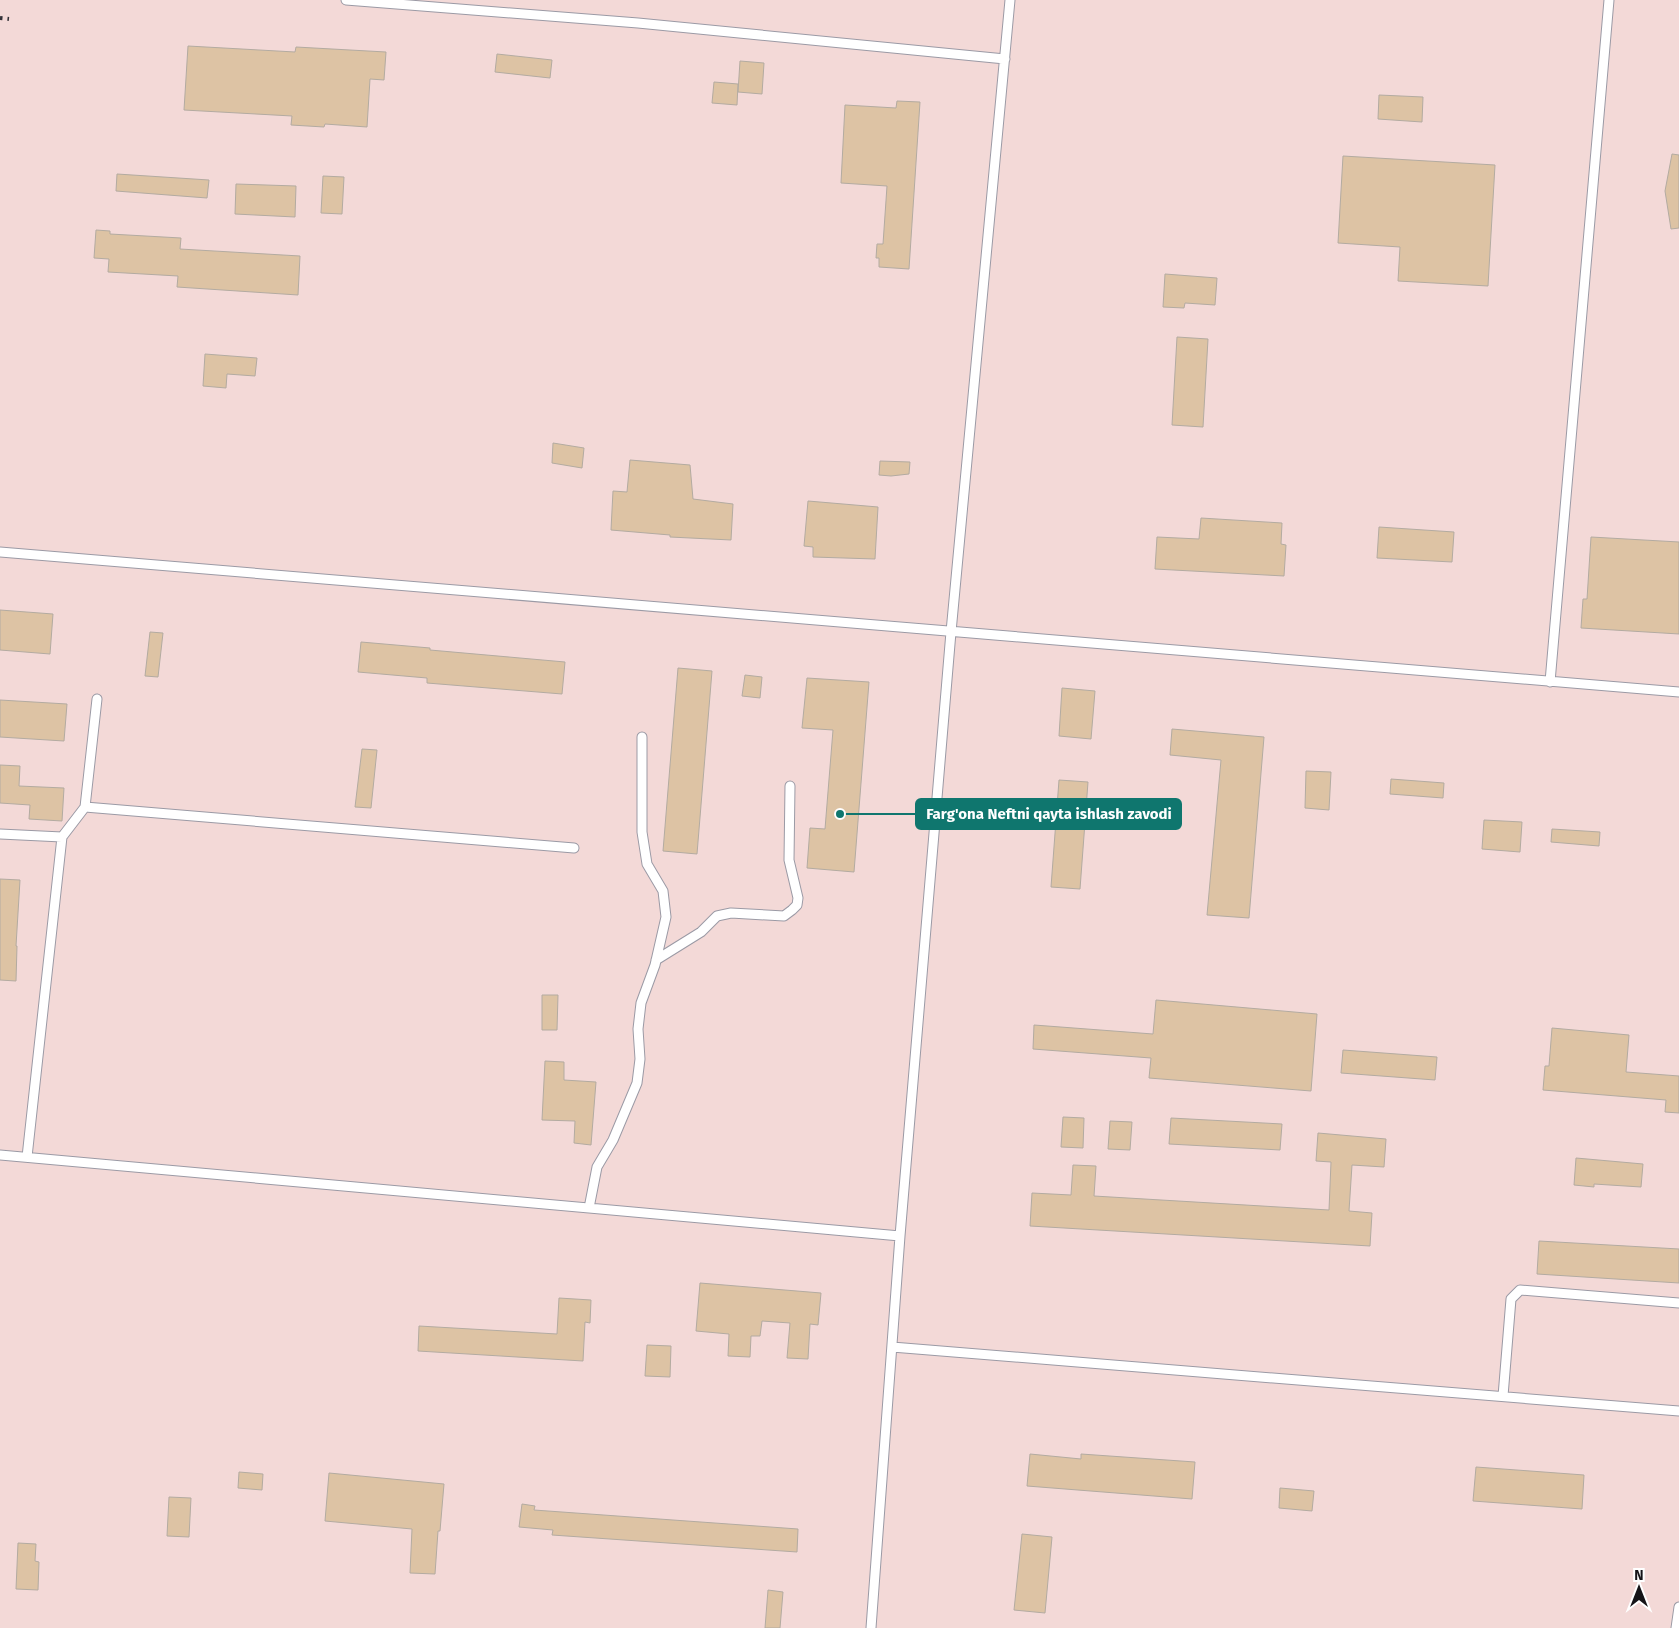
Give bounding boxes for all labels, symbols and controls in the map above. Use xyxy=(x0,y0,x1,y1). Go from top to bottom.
callout: Farg'ona Neftni qayta ishlash zavodi xyxy=(916,799,1181,829)
text: Farg'ona Neftni qayta ishlash zavodi xyxy=(926,805,1172,823)
north arrow xyxy=(1614,1563,1664,1613)
text: N xyxy=(1634,1567,1644,1584)

